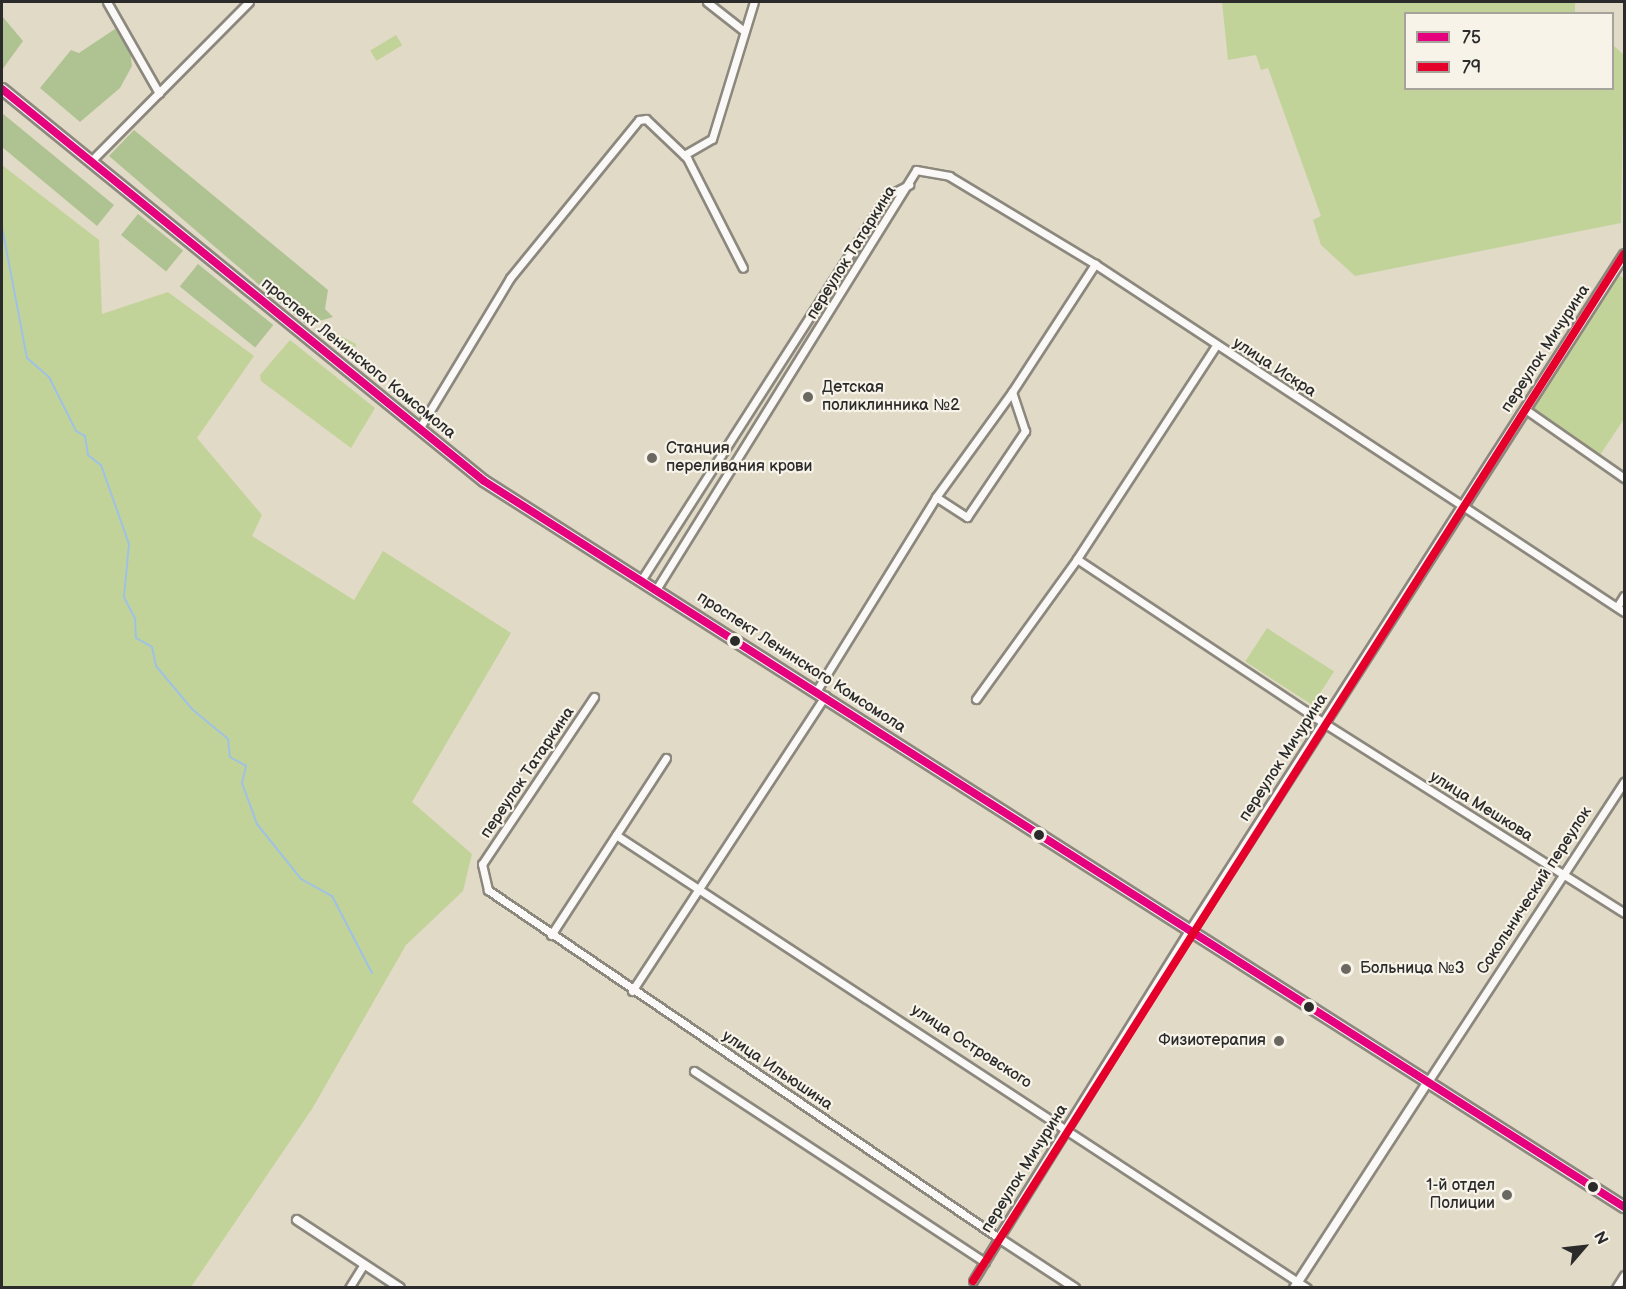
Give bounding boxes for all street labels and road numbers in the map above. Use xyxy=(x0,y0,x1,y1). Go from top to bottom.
street label: переулок Татаркина xyxy=(803,183,901,323)
street label: проспект Ленинского Комсомола xyxy=(257,275,459,443)
street label: переулок Мичурина xyxy=(1498,282,1594,416)
street label: улица Искра xyxy=(1229,334,1319,402)
street label: проспект Ленинского Комсомола xyxy=(693,588,909,738)
street label: переулок Мичурина xyxy=(1236,691,1332,825)
street label: переулок Татаркина xyxy=(477,704,579,842)
street label: улица Мешкова xyxy=(1426,768,1536,846)
street label: Сокольнический переулок xyxy=(1474,804,1596,978)
street label: улица Островского xyxy=(907,1001,1035,1093)
street label: улица Ильюшина xyxy=(718,1027,836,1115)
street label: переулок Мичурина xyxy=(978,1101,1072,1237)

